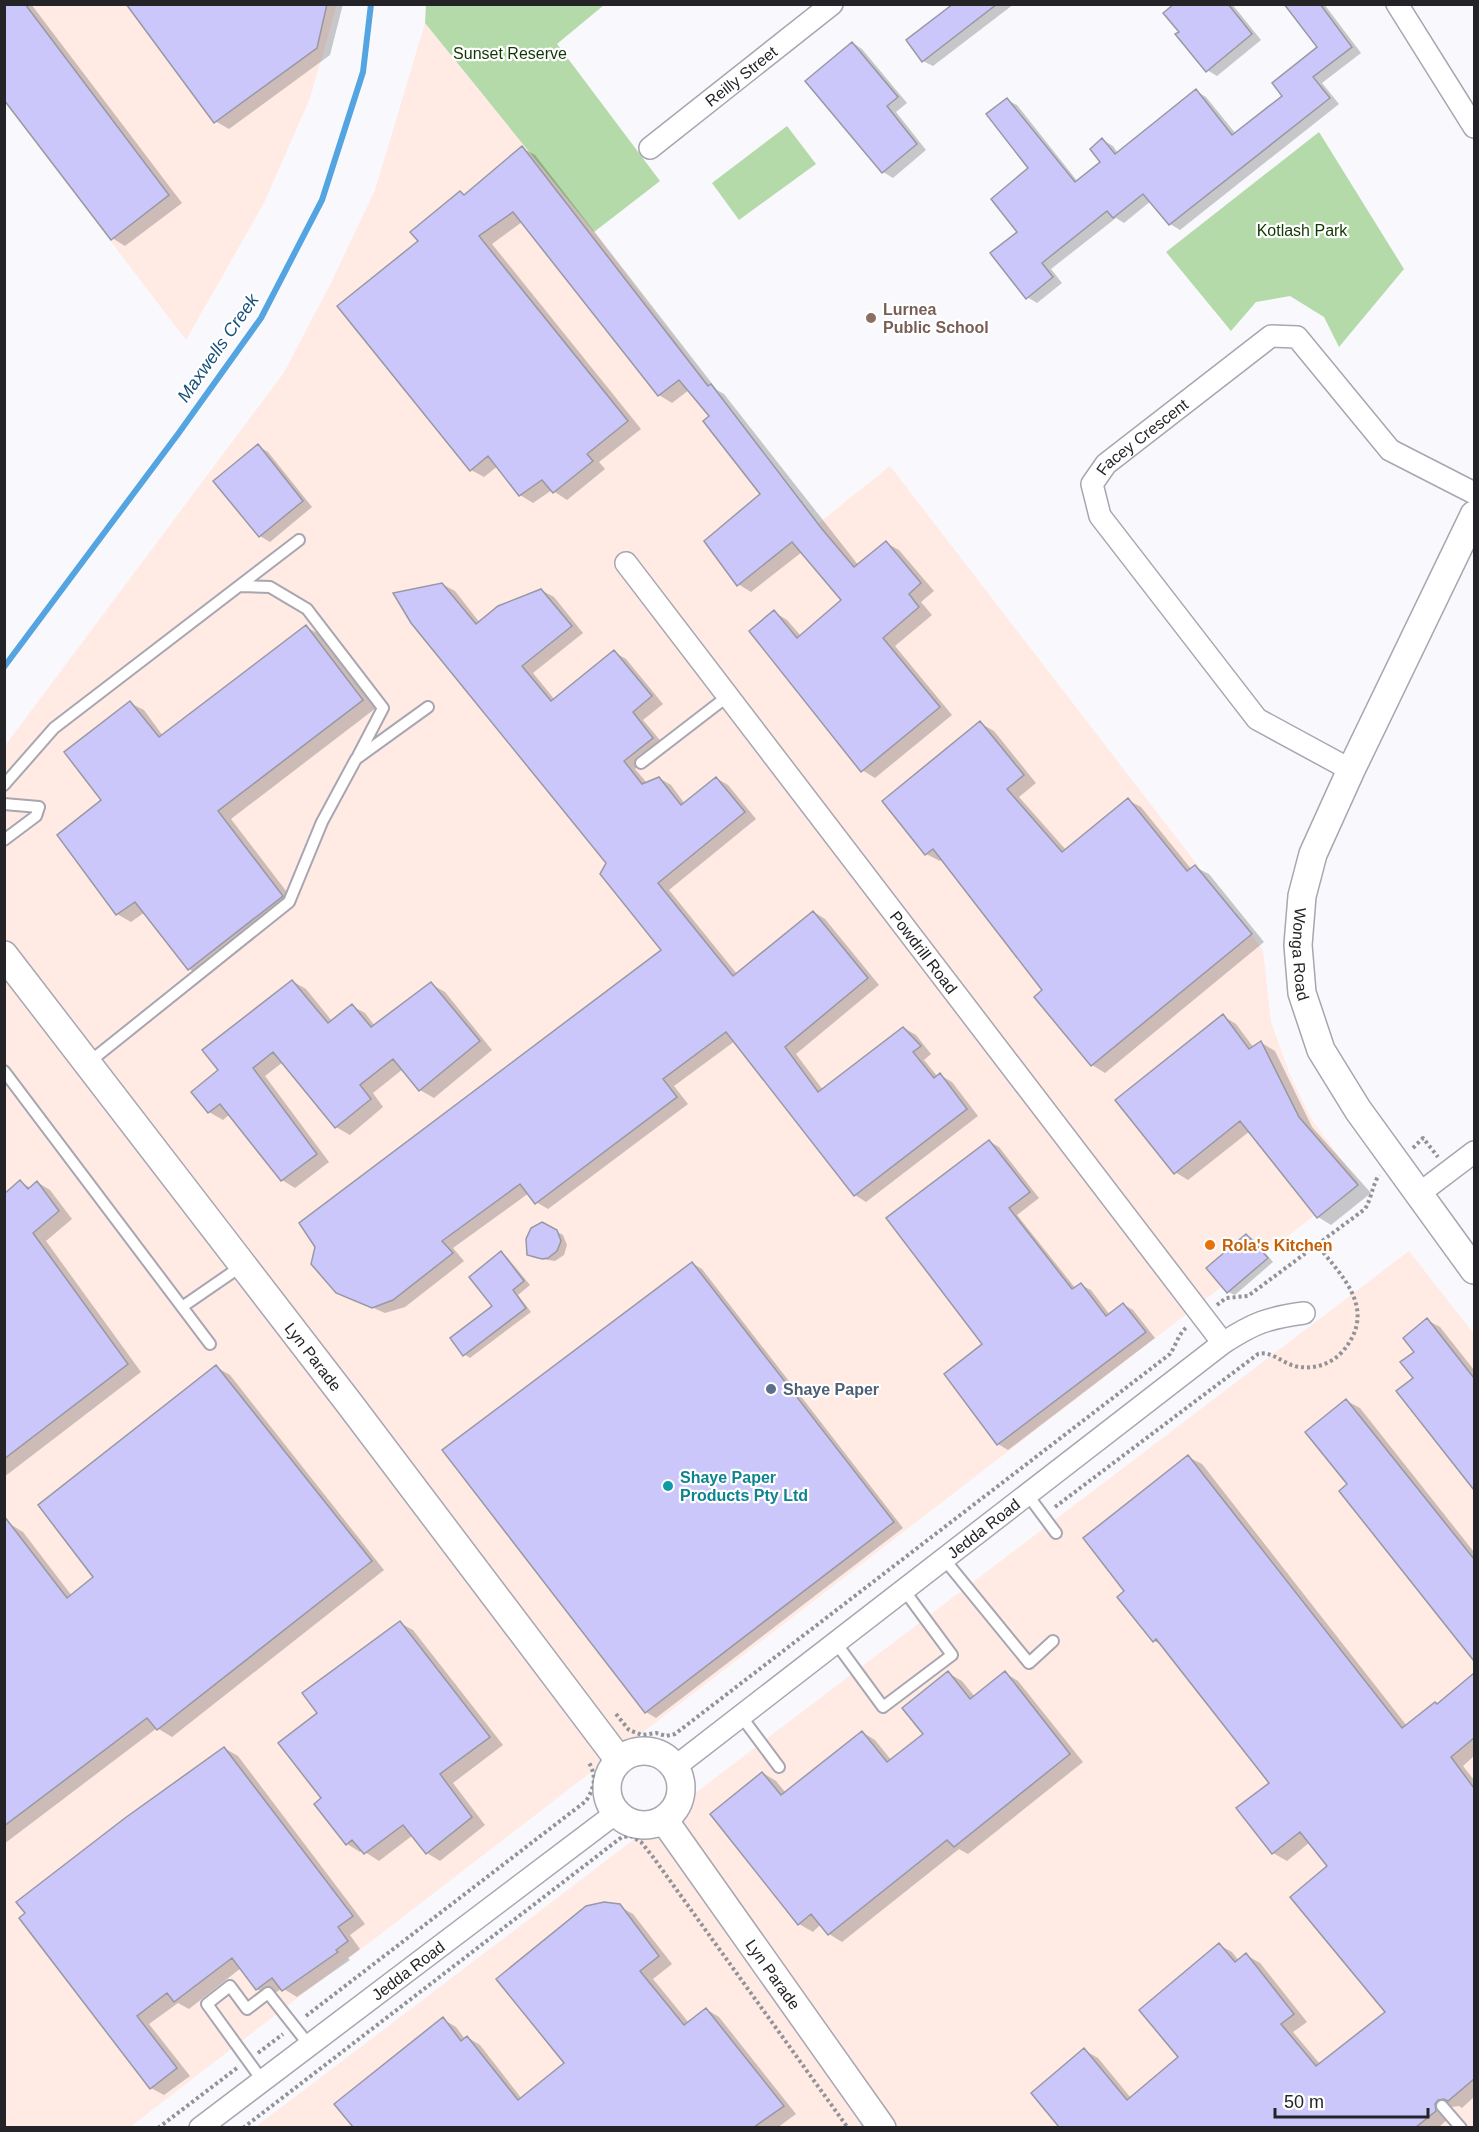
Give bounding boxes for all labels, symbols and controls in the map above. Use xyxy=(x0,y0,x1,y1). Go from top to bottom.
street label: Reilly Street xyxy=(702,43,781,110)
park label: Sunset Reserve xyxy=(453,45,567,62)
park label: Kotlash Park xyxy=(1257,222,1348,239)
water label: Maxwells Creek xyxy=(173,289,263,406)
place label: Lurnea Public School xyxy=(883,301,989,336)
marker: Lurnea Public School xyxy=(864,311,878,325)
street label: Facey Crescent xyxy=(1093,395,1192,478)
street label: Wonga Road xyxy=(1289,907,1312,1003)
street label: Powdrill Road xyxy=(887,908,960,997)
place label: Rola's Kitchen xyxy=(1222,1237,1333,1254)
marker: Rola's Kitchen xyxy=(1203,1238,1217,1252)
street label: Lyn Parade xyxy=(281,1320,345,1394)
place label: Shaye Paper xyxy=(783,1381,879,1398)
marker: Shaye Paper xyxy=(764,1382,778,1396)
place label: Shaye Paper Products Pty Ltd xyxy=(680,1469,808,1504)
marker: Shaye Paper Products Pty Ltd xyxy=(661,1479,675,1493)
street label: Jedda Road xyxy=(944,1496,1023,1562)
street label: Lyn Parade xyxy=(742,1936,803,2013)
street label: Jedda Road xyxy=(369,1938,448,2004)
scale bar xyxy=(1275,2081,1428,2119)
text: 50 m xyxy=(1284,2092,1324,2112)

